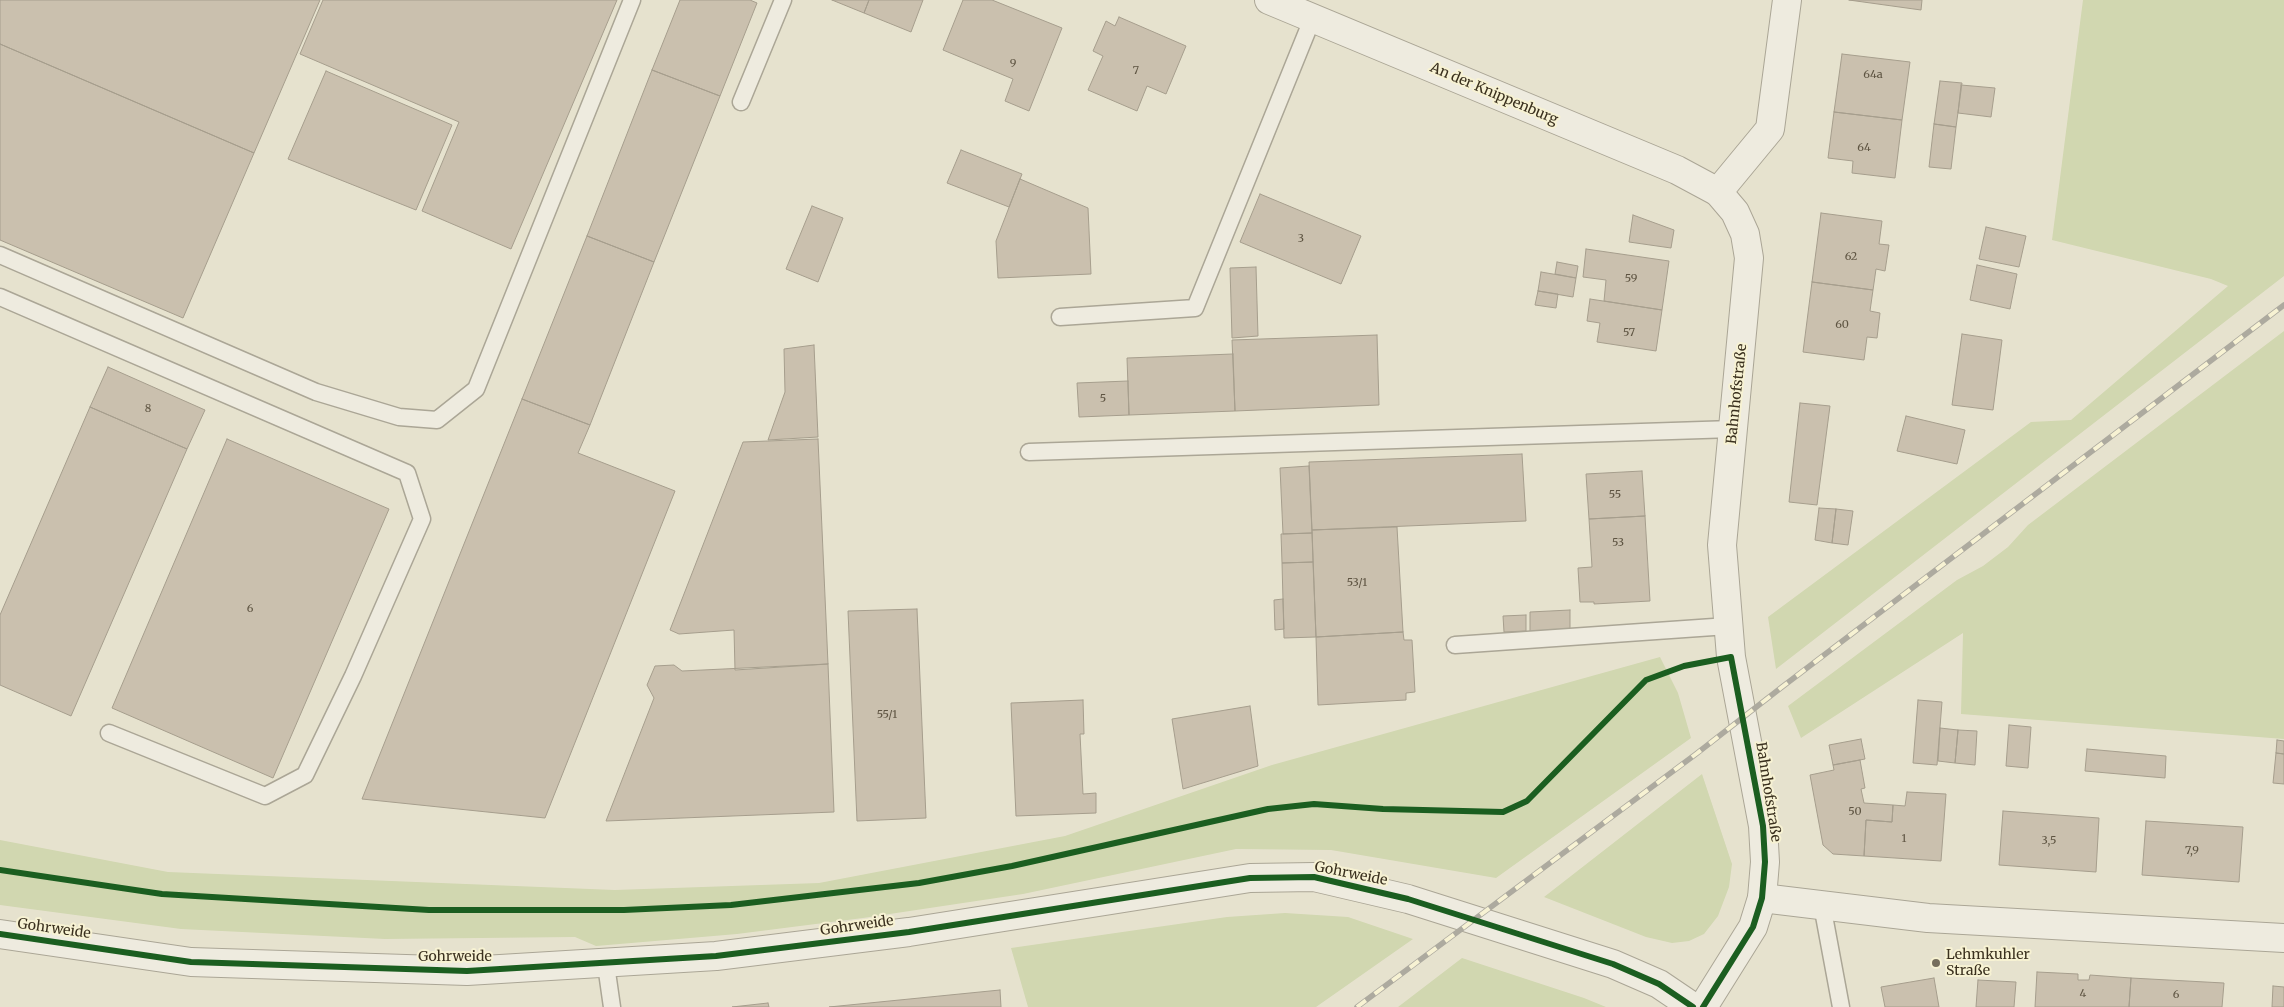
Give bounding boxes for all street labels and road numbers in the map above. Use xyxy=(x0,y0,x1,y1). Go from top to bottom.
street label: An der Knippenburg xyxy=(1428,59,1560,129)
street label: Bahnhofstraße xyxy=(1723,343,1751,445)
street label: Bahnhofstraße xyxy=(1752,741,1784,843)
street label: Gohrweide xyxy=(1313,859,1389,889)
street label: Gohrweide xyxy=(819,913,895,939)
street label: Gohrweide xyxy=(16,916,92,942)
street label: Gohrweide xyxy=(418,949,492,965)

